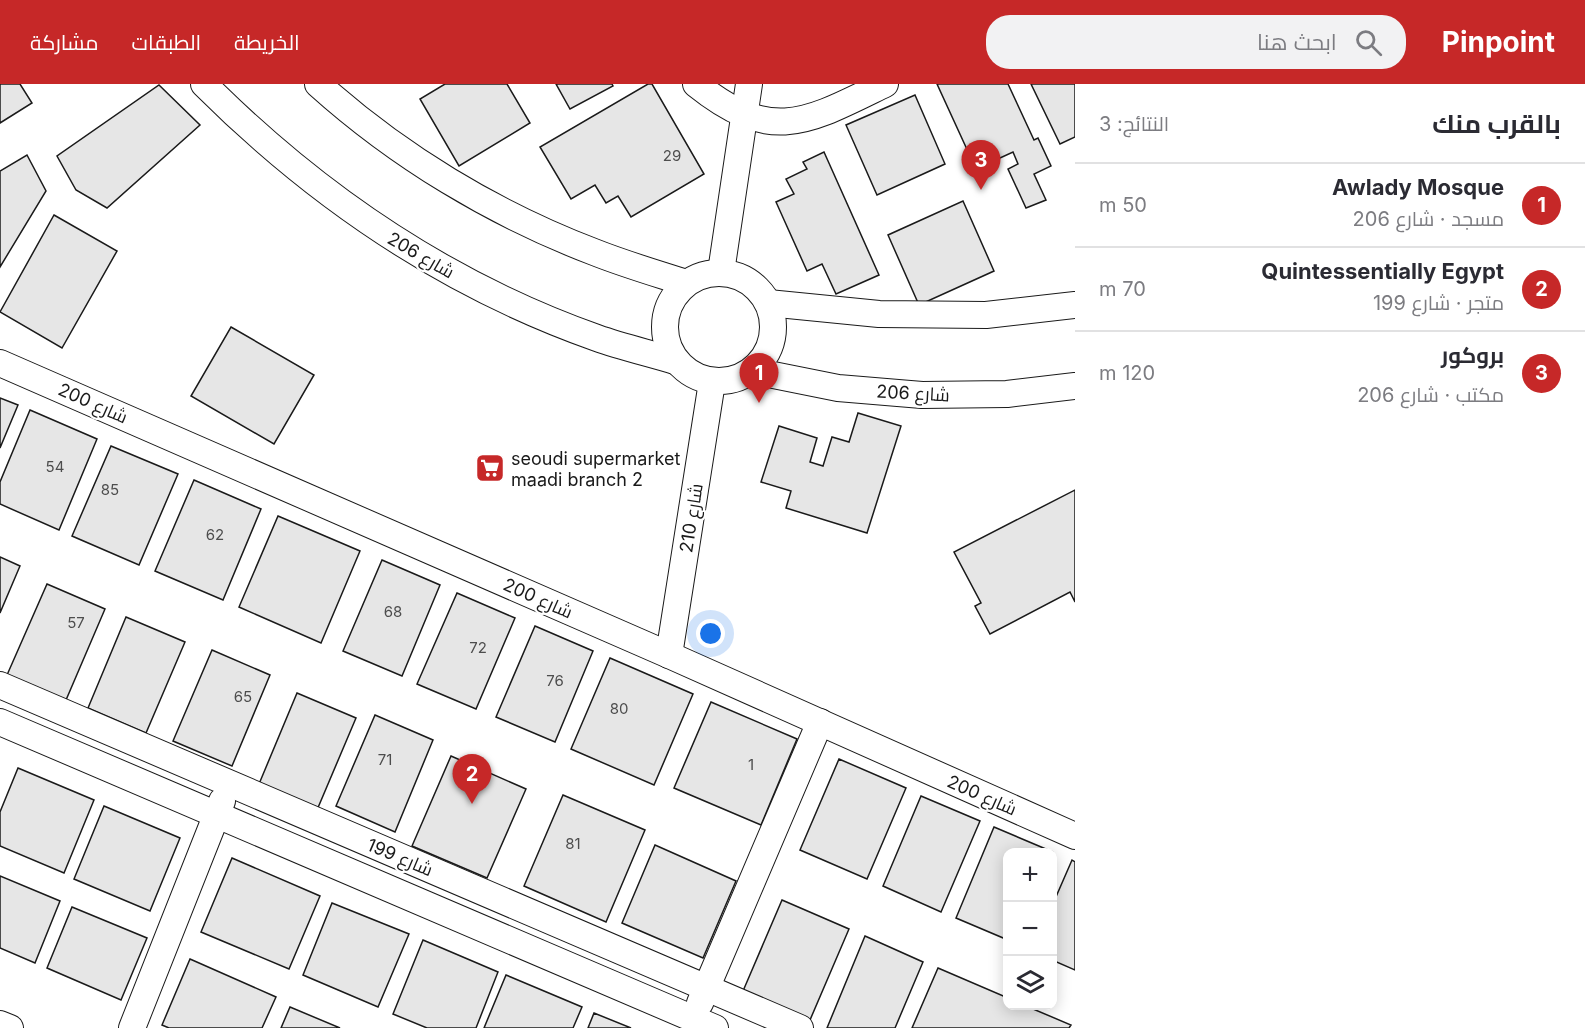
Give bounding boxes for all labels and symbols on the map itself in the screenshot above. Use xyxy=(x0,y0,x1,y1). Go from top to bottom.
pin: 3 xyxy=(962,141,1000,190)
house number: 29 xyxy=(663,146,681,165)
street label: شارع 206 xyxy=(383,228,458,284)
pin: 1 xyxy=(740,354,778,403)
street label: شارع 200 xyxy=(54,378,131,429)
street label: شارع 206 xyxy=(876,381,950,407)
place label: seoudi supermarket maadi branch 2 xyxy=(511,448,680,490)
supermarket icon: seoudi supermarket maadi branch 2 xyxy=(474,452,506,484)
house number: 54 xyxy=(46,457,64,476)
house number: 85 xyxy=(101,480,119,499)
street label: شارع 210 xyxy=(675,482,709,554)
house number: 62 xyxy=(206,525,224,544)
street label: شارع 200 xyxy=(499,573,576,624)
house number: 68 xyxy=(384,602,402,621)
house number: 57 xyxy=(67,613,85,632)
your location xyxy=(696,619,725,648)
house number: 72 xyxy=(469,638,487,657)
house number: 76 xyxy=(546,671,564,690)
house number: 65 xyxy=(234,687,252,706)
house number: 80 xyxy=(610,699,628,718)
house number: 71 xyxy=(378,750,392,769)
pin: 2 xyxy=(452,754,492,804)
house number: 1 xyxy=(748,755,754,774)
street label: شارع 200 xyxy=(943,770,1020,821)
street label: شارع 199 xyxy=(363,834,436,882)
house number: 81 xyxy=(565,834,581,853)

